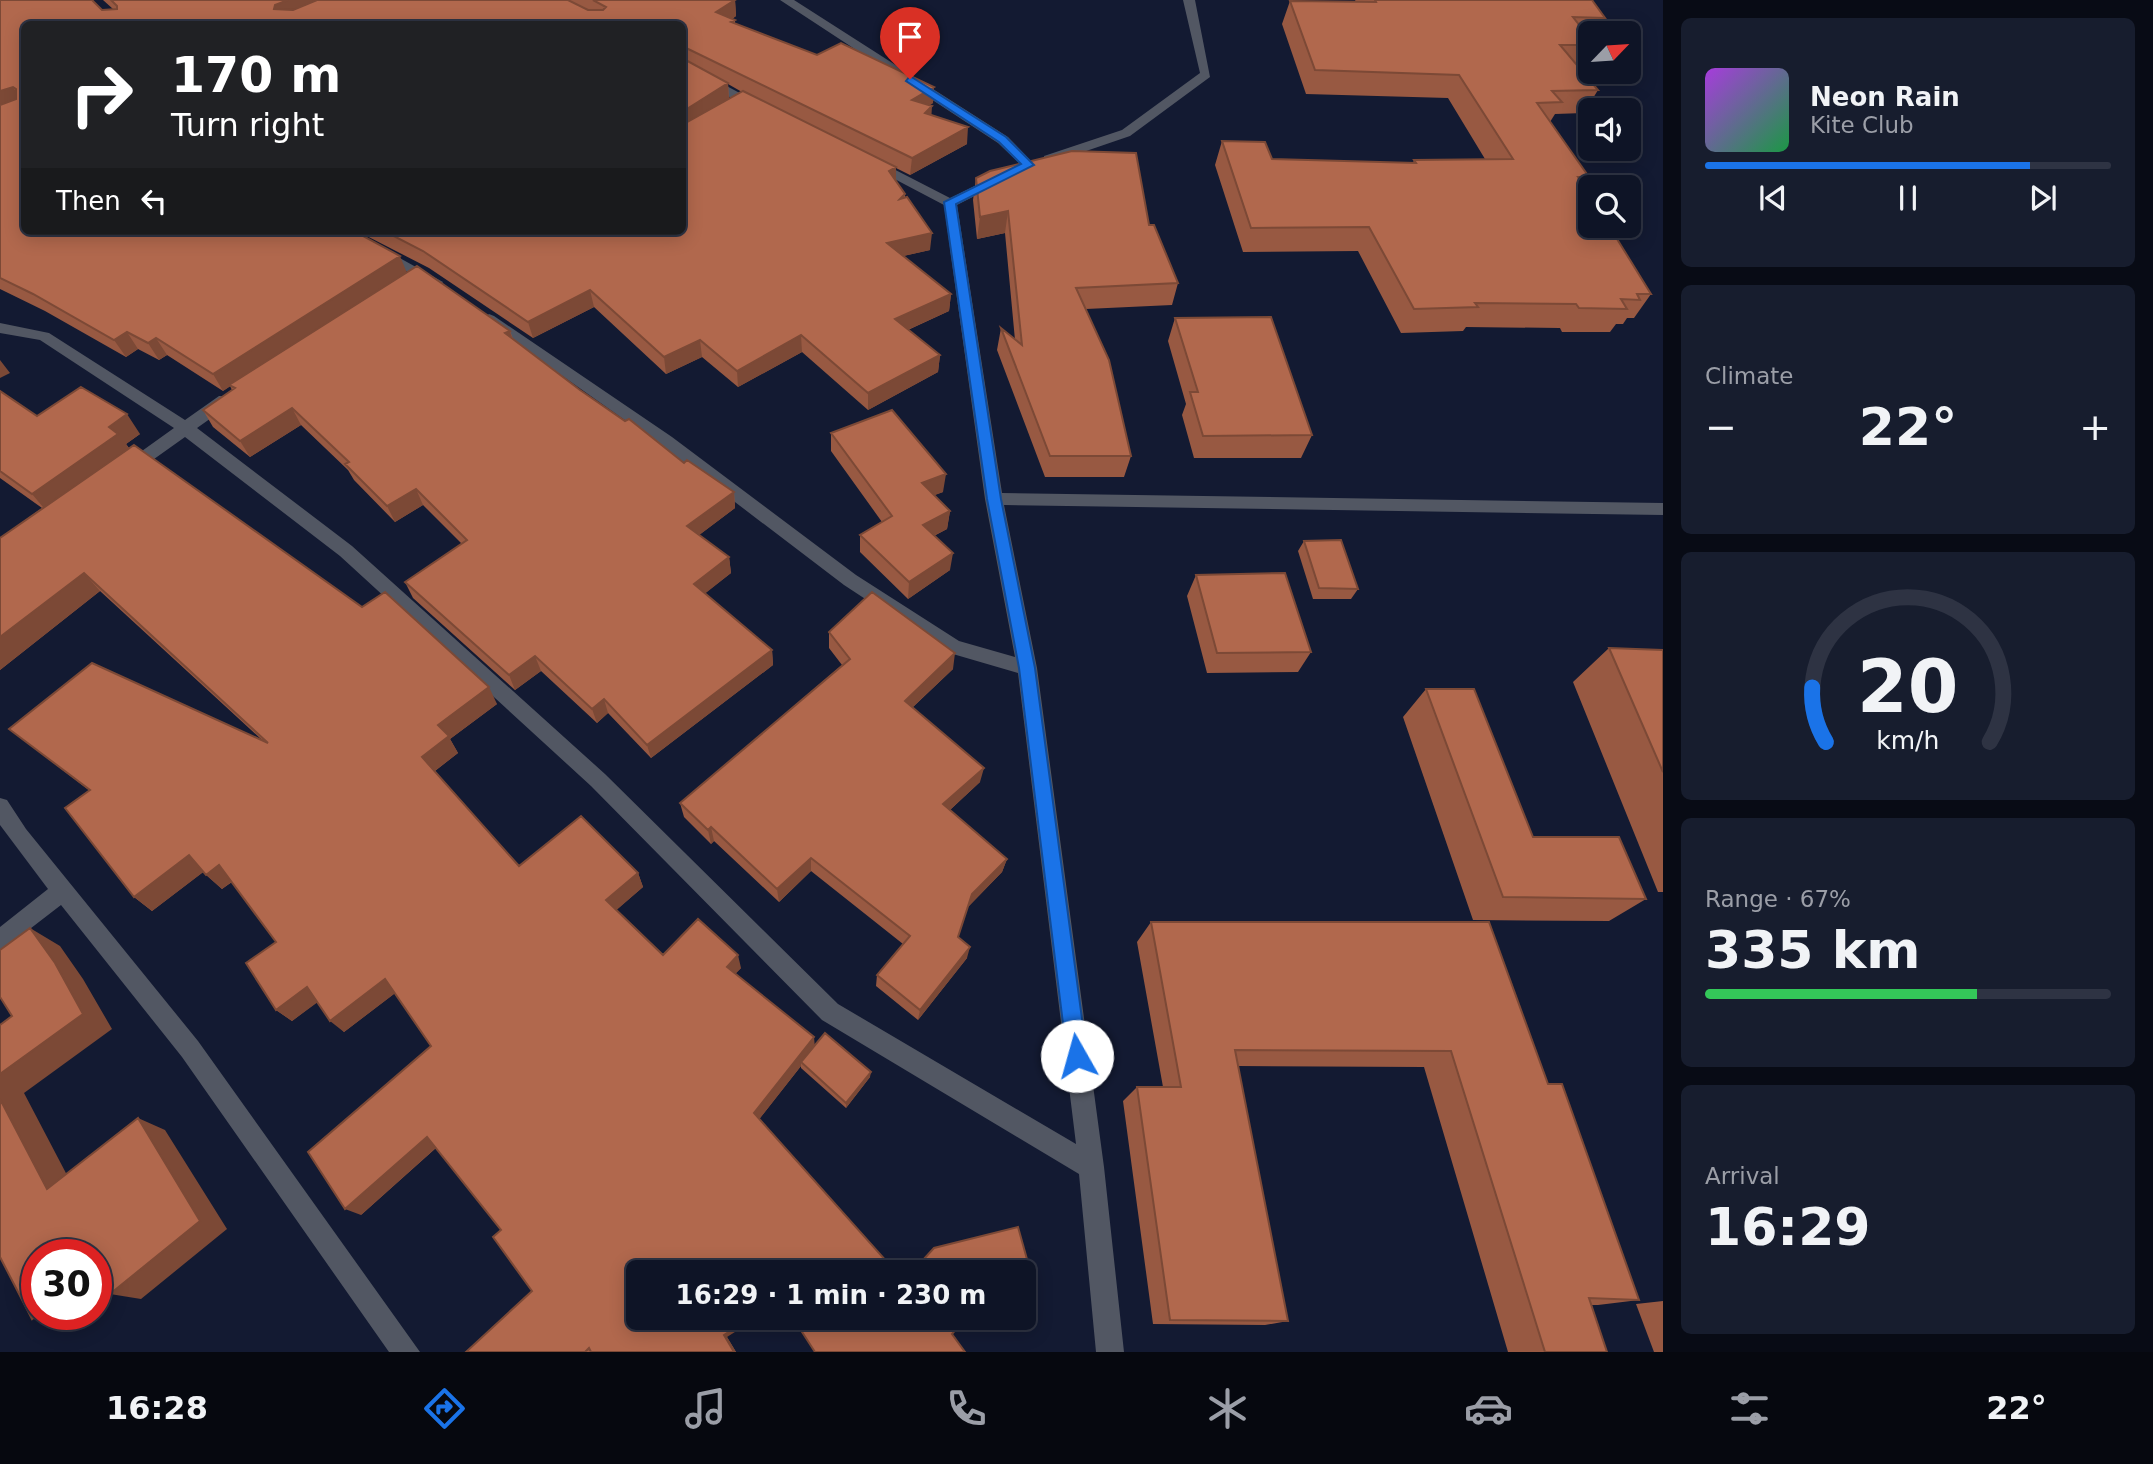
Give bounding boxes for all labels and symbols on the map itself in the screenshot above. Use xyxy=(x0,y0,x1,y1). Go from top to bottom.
pin xyxy=(880,7,940,79)
north arrow xyxy=(1578,21,1642,84)
position arrow xyxy=(1040,1019,1114,1093)
speed limit sign: 30 xyxy=(21,1239,112,1330)

